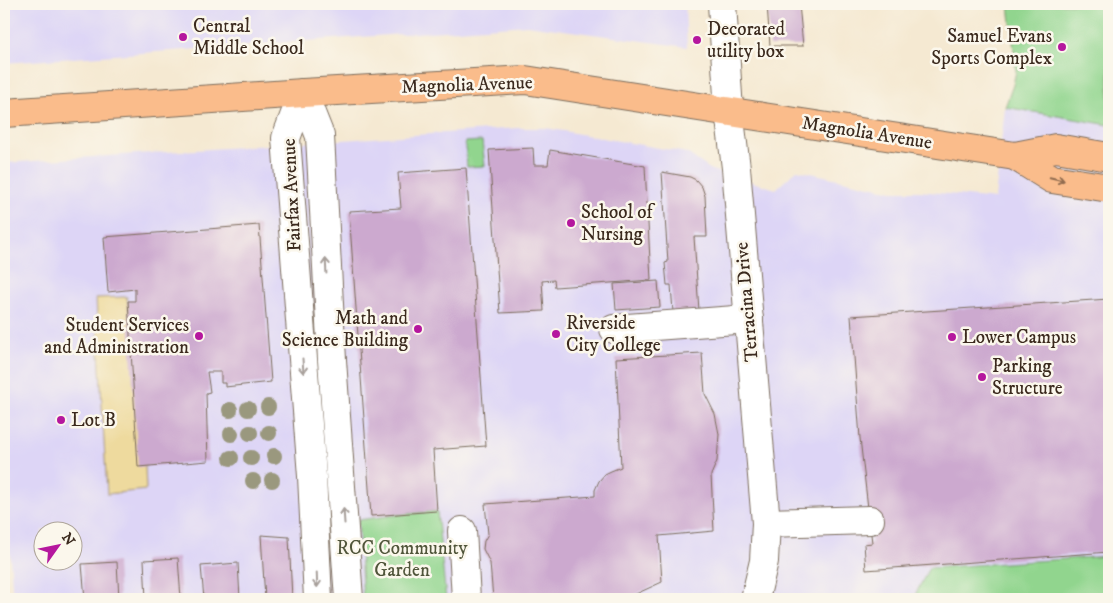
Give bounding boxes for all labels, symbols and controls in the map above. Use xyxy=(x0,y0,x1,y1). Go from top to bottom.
place label: Central Middle School xyxy=(193,15,304,60)
place label: Decorated utility box xyxy=(707,18,785,63)
place label: Samuel Evans Sports Complex xyxy=(931,25,1053,70)
marker: Central Middle School xyxy=(177,31,189,43)
marker: Decorated utility box xyxy=(691,34,703,46)
marker: Samuel Evans Sports Complex xyxy=(1056,41,1068,53)
street label: Magnolia Avenue xyxy=(401,71,533,99)
street label: Magnolia Avenue xyxy=(800,111,934,155)
street label: Fairfax Avenue xyxy=(278,138,306,252)
one-way arrow xyxy=(1049,175,1065,184)
place label: School of Nursing xyxy=(581,201,655,246)
marker: School of Nursing xyxy=(565,217,577,229)
street label: Terracina Drive xyxy=(730,241,764,363)
one-way arrow xyxy=(322,259,331,275)
place label: Math and Science Building xyxy=(282,307,409,352)
place label: Riverside City College xyxy=(566,312,661,357)
place label: Student Services and Administration xyxy=(44,314,189,359)
marker: Math and Science Building xyxy=(412,323,424,335)
place label: Lower Campus xyxy=(962,326,1076,349)
marker: Riverside City College xyxy=(550,328,562,340)
marker: Student Services and Administration xyxy=(193,330,205,342)
marker: Lower Campus xyxy=(946,331,958,343)
place label: Parking Structure xyxy=(992,355,1063,400)
one-way arrow xyxy=(298,357,307,373)
marker: Parking Structure xyxy=(976,371,988,383)
place label: Lot B xyxy=(71,409,116,432)
marker: Lot B xyxy=(55,414,67,426)
one-way arrow xyxy=(339,508,348,524)
north arrow xyxy=(32,520,82,570)
text: N xyxy=(57,530,79,550)
park label: RCC Community Garden xyxy=(336,537,469,582)
one-way arrow xyxy=(313,572,322,588)

